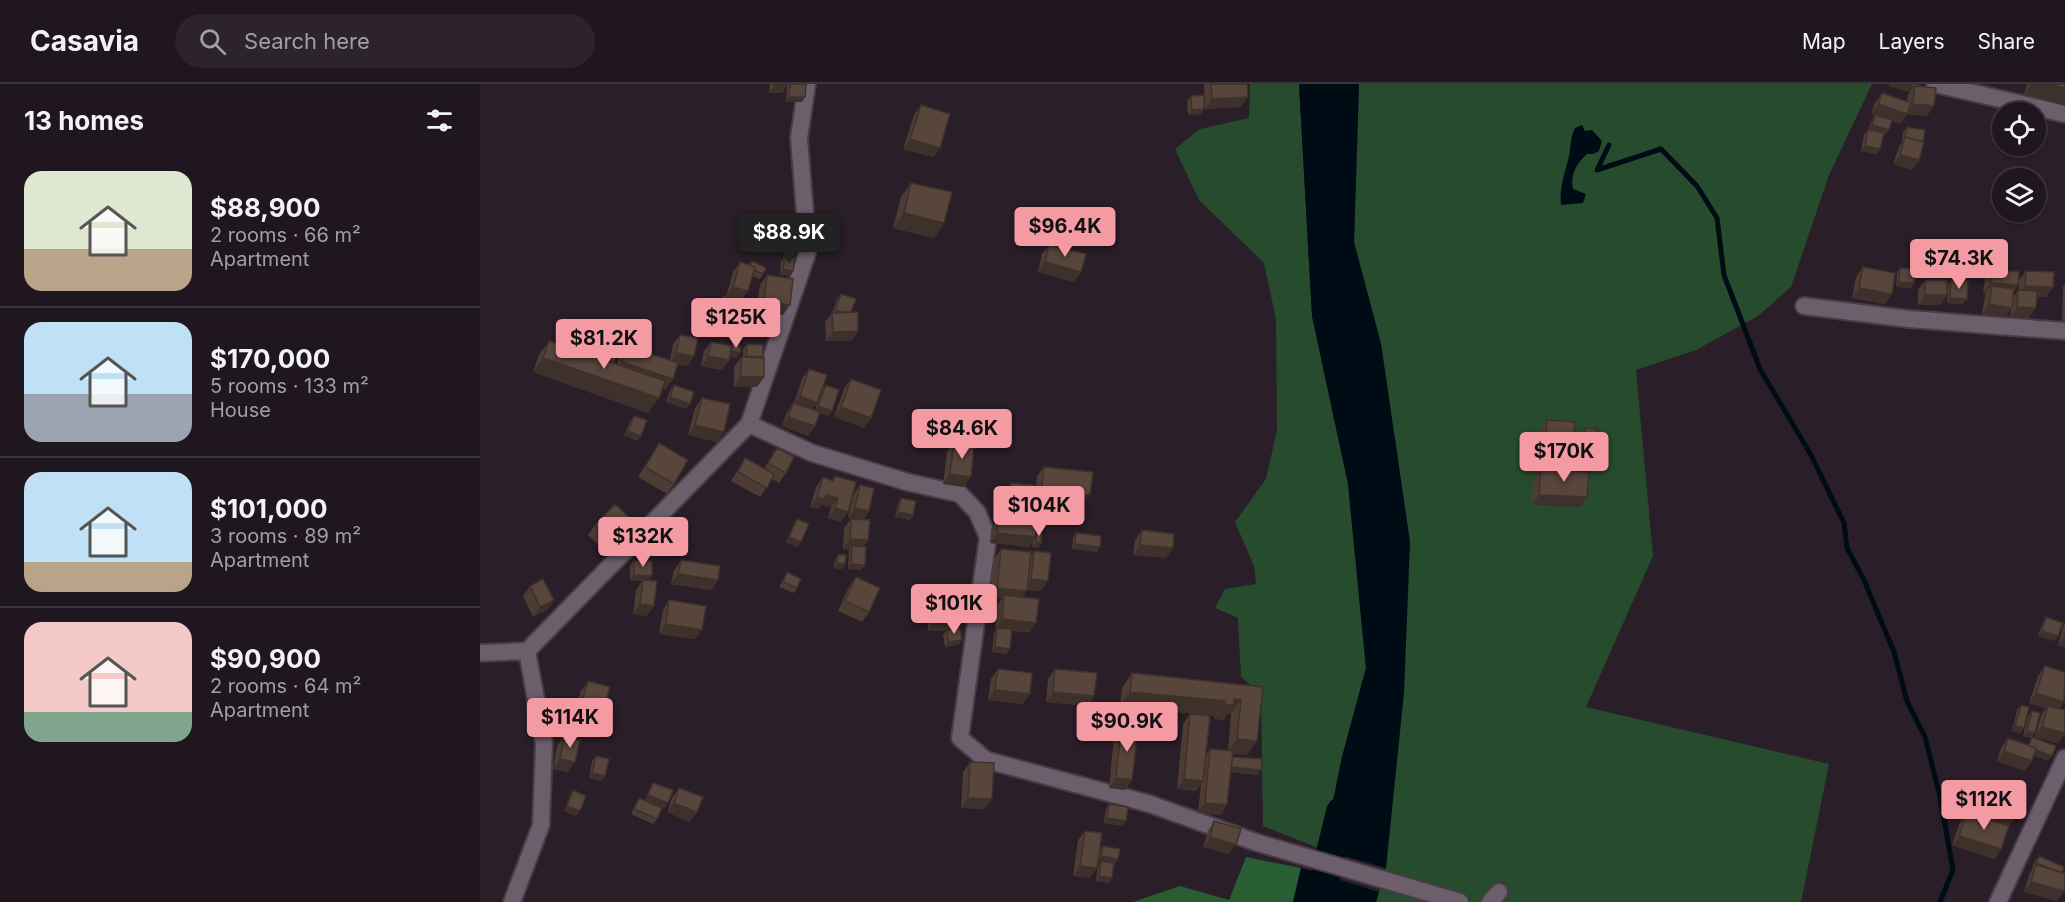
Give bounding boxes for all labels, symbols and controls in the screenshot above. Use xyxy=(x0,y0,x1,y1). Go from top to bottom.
search box xyxy=(175,14,595,68)
text: Casavia xyxy=(30,24,139,58)
icon: search xyxy=(196,25,229,58)
text: Search here xyxy=(244,28,370,54)
text: Map xyxy=(1802,29,1846,54)
text: Layers xyxy=(1879,29,1945,54)
text: Share xyxy=(1978,29,2035,54)
map controls xyxy=(1992,102,2046,222)
button: locate xyxy=(1992,102,2046,156)
icon: filters xyxy=(423,104,456,137)
text: 13 homes xyxy=(24,105,144,136)
button: layers xyxy=(1992,168,2046,222)
text: $88,900 xyxy=(210,192,321,223)
icon: home xyxy=(72,195,144,267)
pin: $96.4K xyxy=(1016,207,1114,258)
pin: $88.9K xyxy=(740,213,838,264)
text: $96.4K xyxy=(1028,214,1102,238)
text: $88.9K xyxy=(753,220,825,244)
text: 2 rooms · 66 m² xyxy=(210,223,361,247)
pin: $74.3K xyxy=(1910,239,2008,290)
text: $74.3K xyxy=(1924,246,1994,270)
text: Apartment xyxy=(210,247,309,271)
pin: $125K xyxy=(694,298,778,349)
text: $125K xyxy=(705,305,767,329)
pin: $81.2K xyxy=(555,319,653,370)
text: $81.2K xyxy=(570,326,638,350)
text: $170,000 xyxy=(210,343,330,374)
icon: home xyxy=(72,346,144,418)
text: 5 rooms · 133 m² xyxy=(210,374,369,398)
text: House xyxy=(210,398,271,422)
pin: $84.6K xyxy=(913,409,1011,460)
text: $84.6K xyxy=(926,416,998,440)
pin: $170K xyxy=(1522,432,1606,483)
text: $170K xyxy=(1534,439,1594,463)
pin: $104K xyxy=(997,486,1081,537)
text: $101,000 xyxy=(210,493,328,524)
text: $104K xyxy=(1007,493,1071,517)
icon: home xyxy=(72,496,144,568)
pin: $132K xyxy=(601,517,685,568)
text: 3 rooms · 89 m² xyxy=(210,524,361,548)
text: $132K xyxy=(612,524,674,548)
text: Apartment xyxy=(210,548,309,572)
pin: $101K xyxy=(912,584,996,635)
text: $101K xyxy=(925,591,983,615)
text: $90,900 xyxy=(210,643,321,674)
icon: home xyxy=(72,646,144,718)
text: 2 rooms · 64 m² xyxy=(210,674,361,698)
text: Apartment xyxy=(210,698,309,722)
pin: $114K xyxy=(528,698,612,749)
pin: $90.9K xyxy=(1078,702,1176,753)
text: $114K xyxy=(541,705,599,729)
text: $90.9K xyxy=(1091,709,1163,733)
pin: $112K xyxy=(1942,780,2026,831)
text: $112K xyxy=(1955,787,2013,811)

